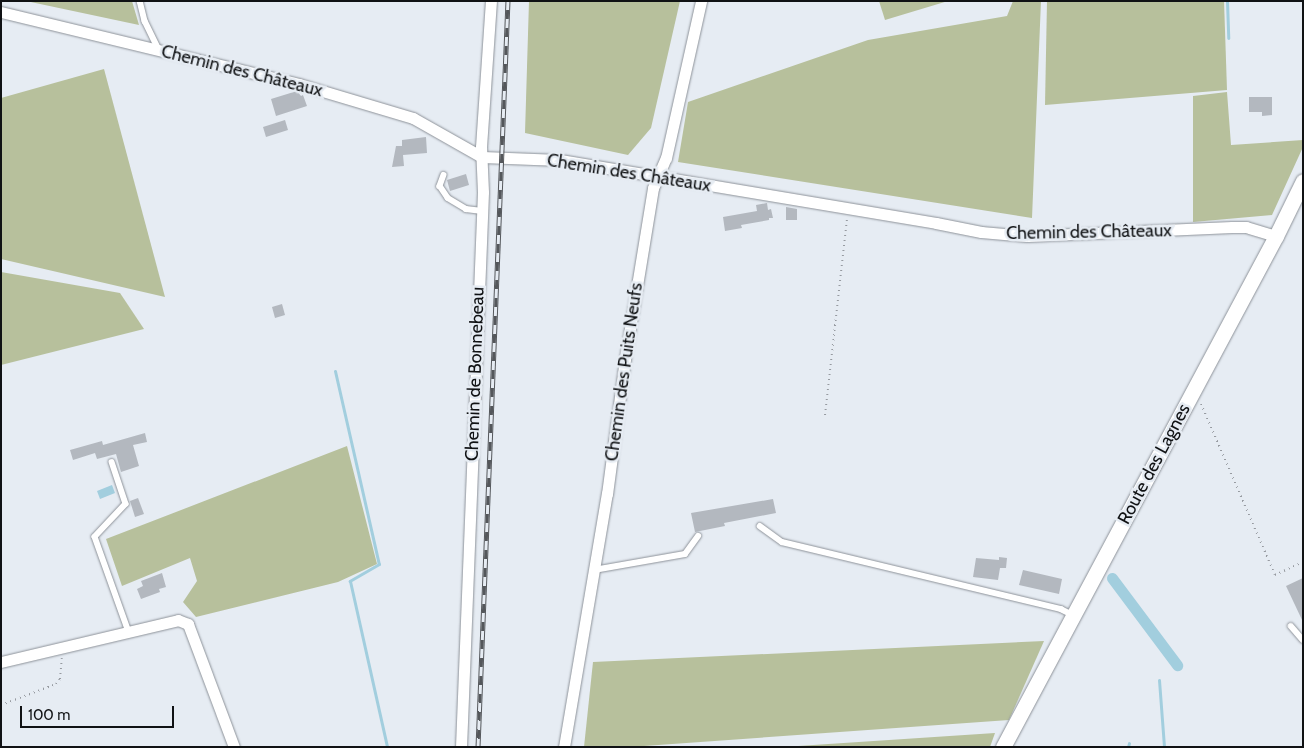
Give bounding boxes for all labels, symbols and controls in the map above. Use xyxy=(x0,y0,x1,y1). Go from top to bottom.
street label: Chemin des Châteaux xyxy=(159,40,325,102)
street label: Chemin des Châteaux xyxy=(546,149,712,197)
street label: Chemin des Châteaux xyxy=(1006,220,1172,244)
street label: Chemin des Puits Neufs xyxy=(601,281,647,463)
street label: Chemin de Bonnebeau xyxy=(461,287,489,461)
street label: Route des Lagnes xyxy=(1113,400,1195,528)
scale bar xyxy=(22,696,176,728)
text: 100 m xyxy=(28,706,70,724)

